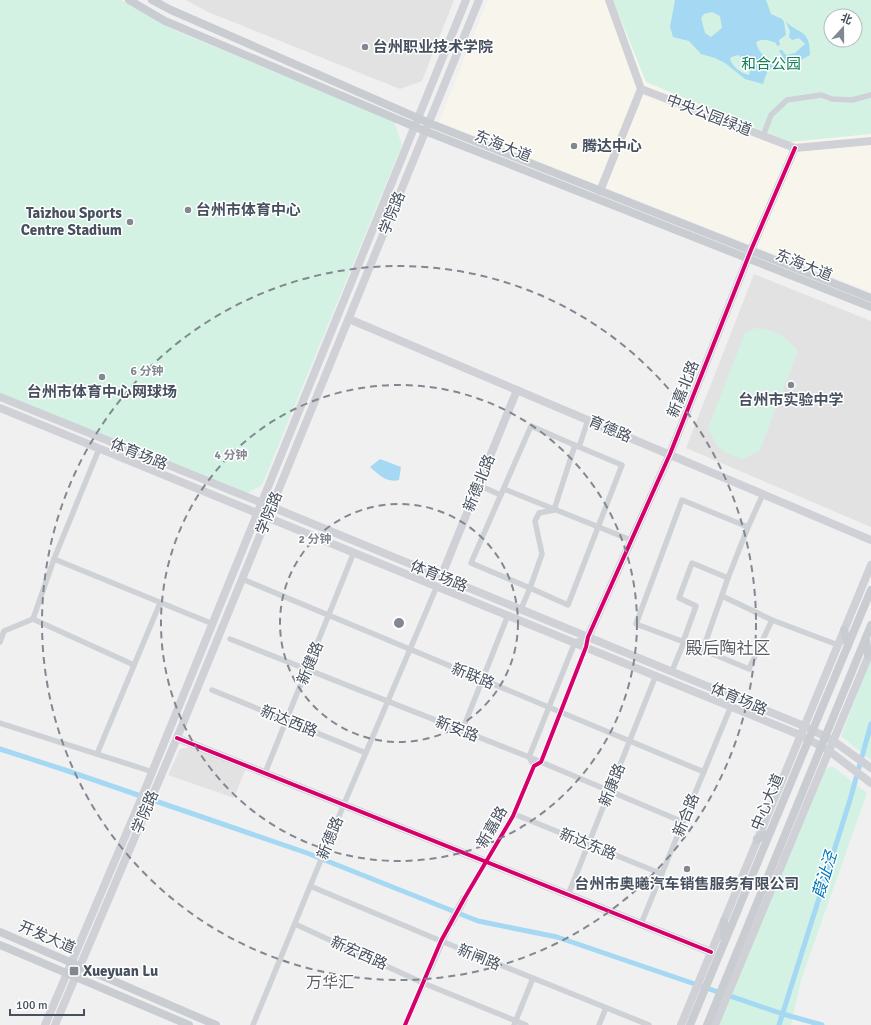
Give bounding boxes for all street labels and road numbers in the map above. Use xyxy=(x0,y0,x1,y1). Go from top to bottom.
street label: 中央公园绿道 xyxy=(664,90,754,140)
street label: 东海大道 xyxy=(472,126,534,166)
street label: 学院路 xyxy=(375,189,409,237)
street label: 东海大道 xyxy=(773,245,835,285)
street label: 新嘉北路 xyxy=(663,358,703,420)
street label: 育德路 xyxy=(586,412,634,446)
street label: 体育场路 xyxy=(108,434,170,474)
street label: 新德北路 xyxy=(459,452,499,514)
street label: 学院路 xyxy=(252,489,286,537)
street label: 体育场路 xyxy=(408,556,470,596)
street label: 新健路 xyxy=(293,639,327,687)
street label: 新联路 xyxy=(449,659,497,693)
street label: 体育场路 xyxy=(708,679,770,719)
street label: 新达西路 xyxy=(258,701,320,741)
street label: 新安路 xyxy=(433,713,481,745)
street label: 新康路 xyxy=(595,761,629,809)
street label: 中心大道 xyxy=(747,771,787,833)
street label: 学院路 xyxy=(128,788,162,836)
street label: 新合路 xyxy=(669,791,703,839)
street label: 新嘉路 xyxy=(473,803,511,851)
street label: 新德路 xyxy=(313,814,347,862)
street label: 新达东路 xyxy=(557,824,619,864)
street label: 开发大道 xyxy=(16,917,78,957)
street label: 新宏西路 xyxy=(328,933,390,973)
street label: 新闸路 xyxy=(455,940,503,974)

